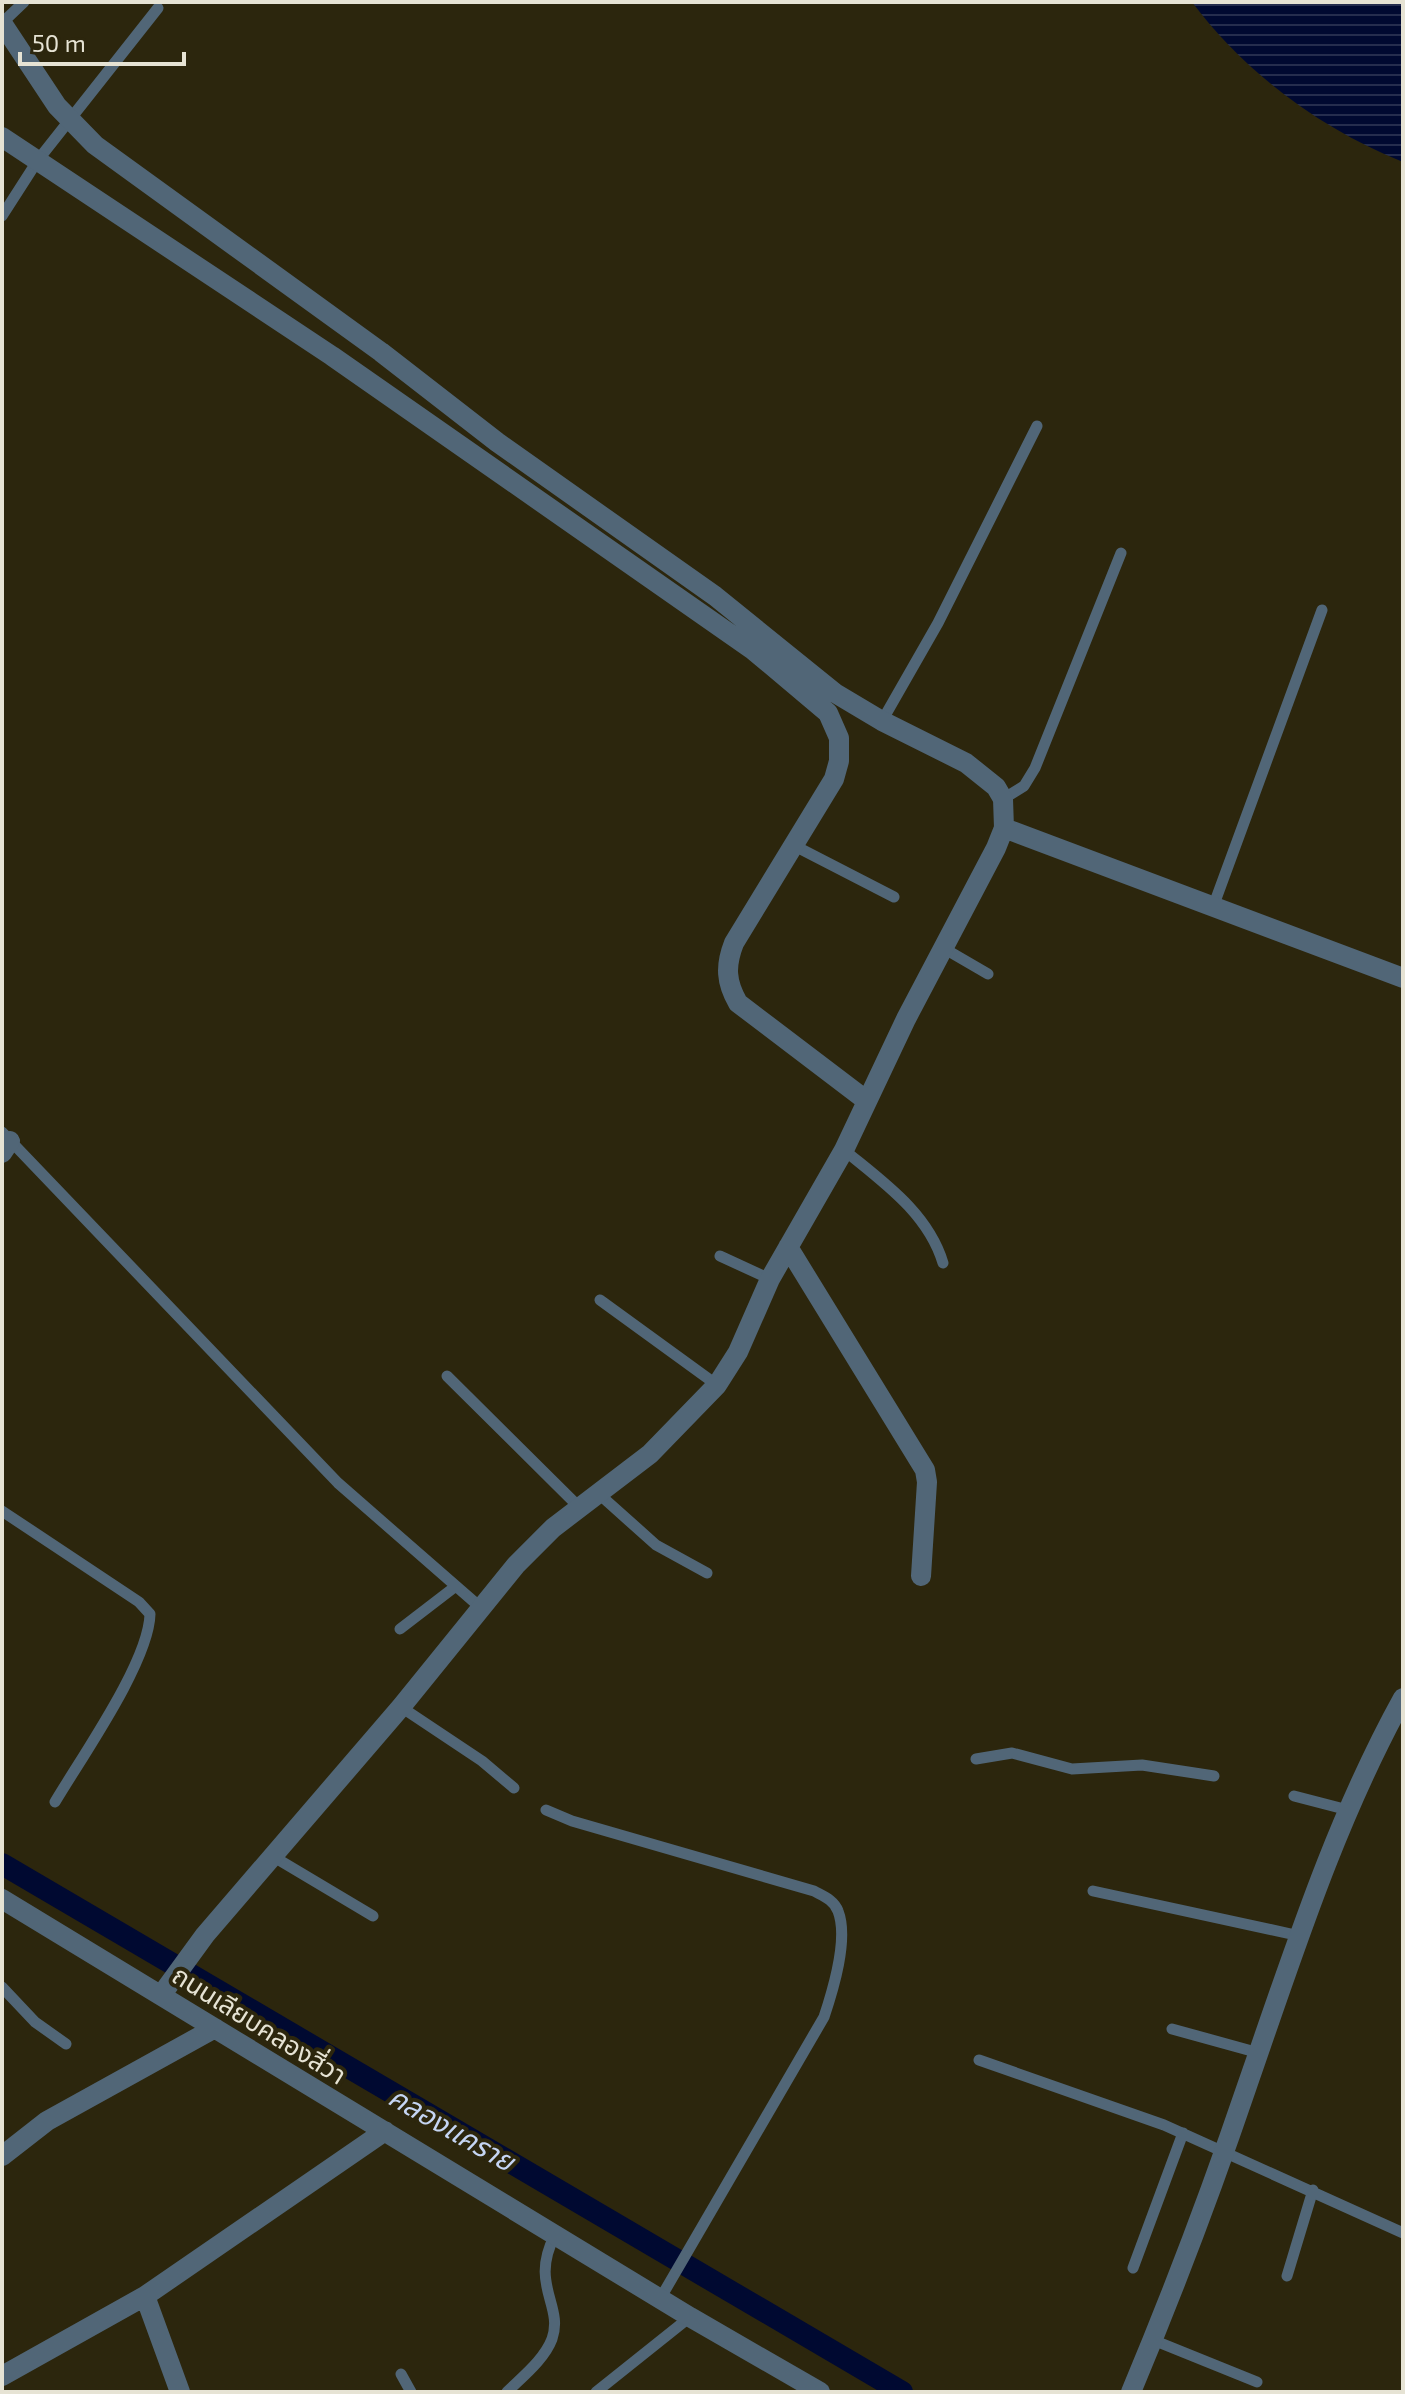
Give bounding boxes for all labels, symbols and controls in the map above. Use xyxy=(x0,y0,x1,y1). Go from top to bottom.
scale bar xyxy=(20,16,184,66)
text: 50 m xyxy=(32,28,86,57)
street label: ถนนเลียบคลองสี่วา xyxy=(167,1957,353,2090)
water label: คลองเเคราย xyxy=(383,2078,523,2179)

